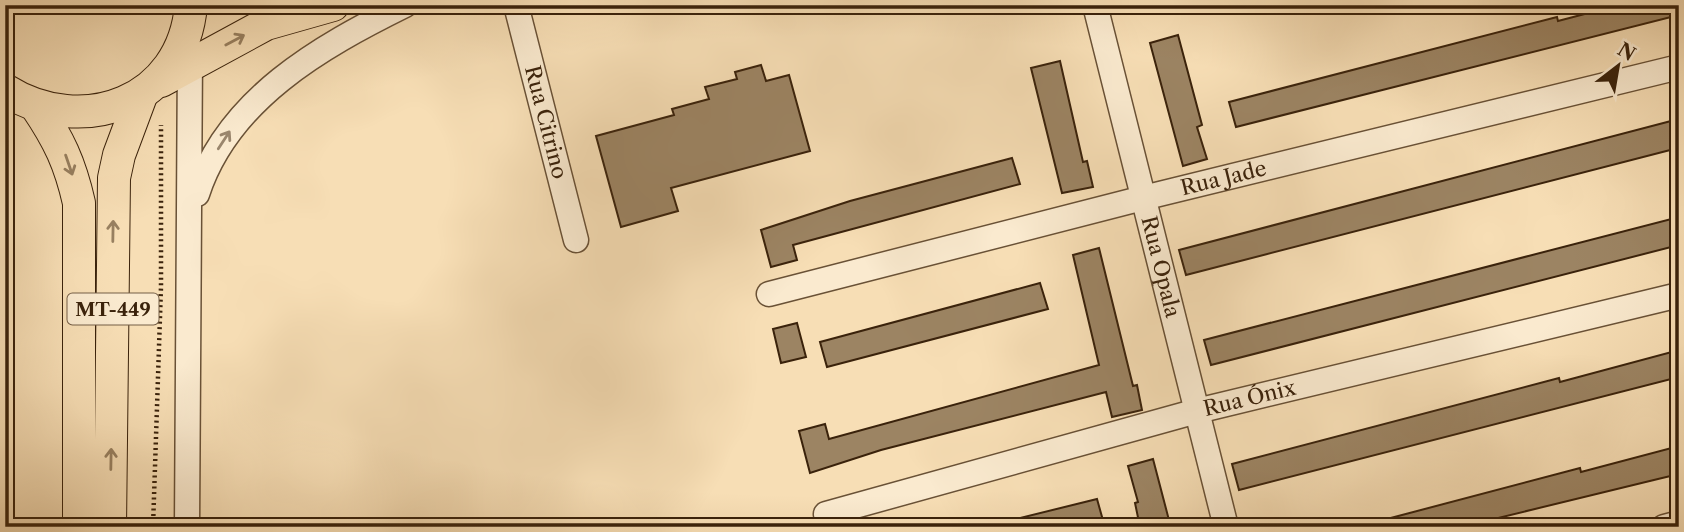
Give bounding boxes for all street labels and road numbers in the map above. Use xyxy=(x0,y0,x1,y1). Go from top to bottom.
street label: Rua Citrino xyxy=(520,63,573,181)
street label: Rua Jade xyxy=(1178,155,1269,200)
street label: Rua Opala xyxy=(1136,213,1186,321)
road number: MT-449 xyxy=(68,294,158,324)
street label: Rua Ónix xyxy=(1201,375,1299,421)

